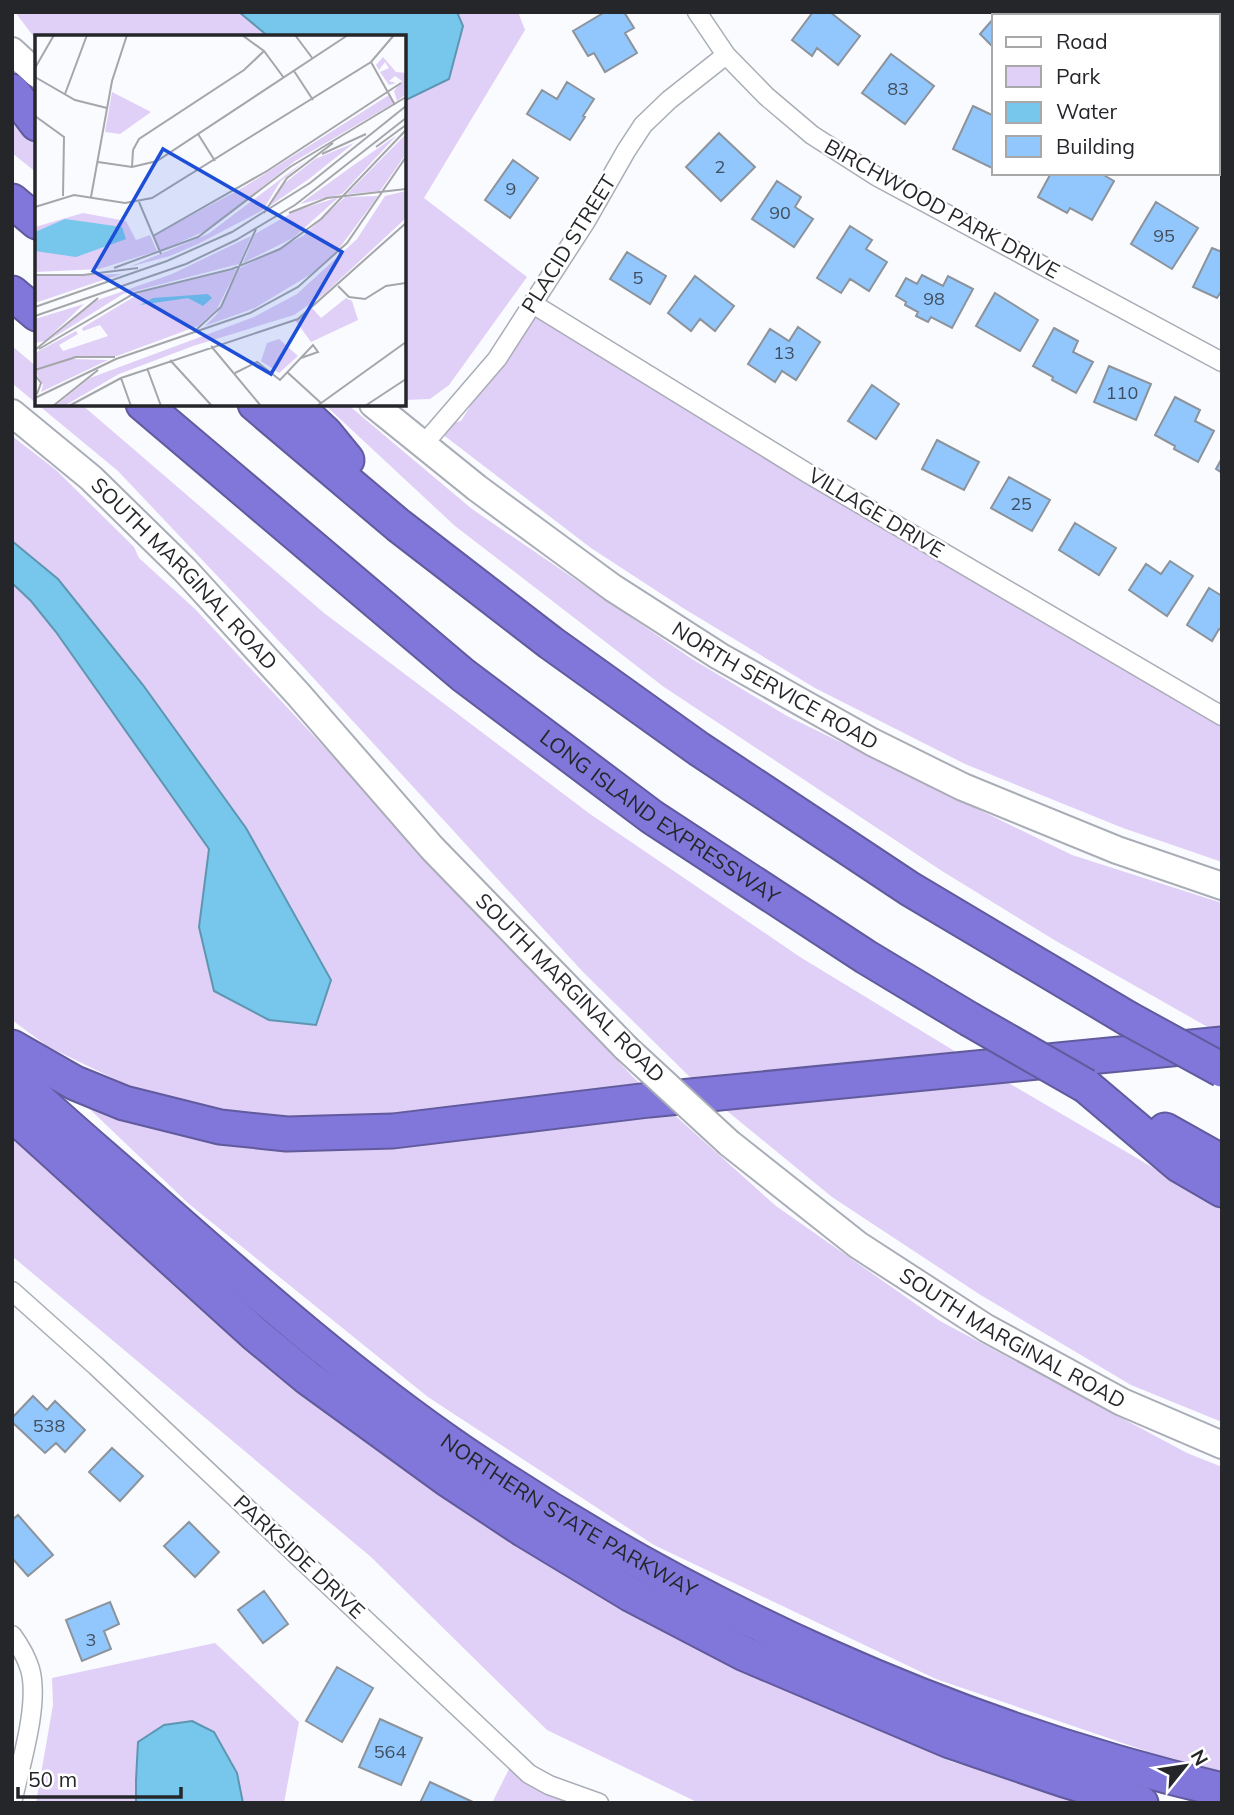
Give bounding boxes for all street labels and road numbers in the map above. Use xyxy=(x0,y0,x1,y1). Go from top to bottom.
street label: BIRCHWOOD PARK DRIVE xyxy=(820,133,1065,284)
street label: PLACID STREET xyxy=(515,169,621,317)
street label: VILLAGE DRIVE xyxy=(804,461,949,563)
street label: SOUTH MARGINAL ROAD xyxy=(86,472,283,675)
street label: NORTH SERVICE ROAD xyxy=(668,615,883,755)
street label: LONG ISLAND EXPRESSWAY xyxy=(535,724,785,909)
street label: SOUTH MARGINAL ROAD xyxy=(471,887,671,1087)
street label: SOUTH MARGINAL ROAD xyxy=(895,1262,1130,1413)
street label: NORTHERN STATE PARKWAY xyxy=(436,1427,702,1603)
street label: PARKSIDE DRIVE xyxy=(229,1489,371,1624)

